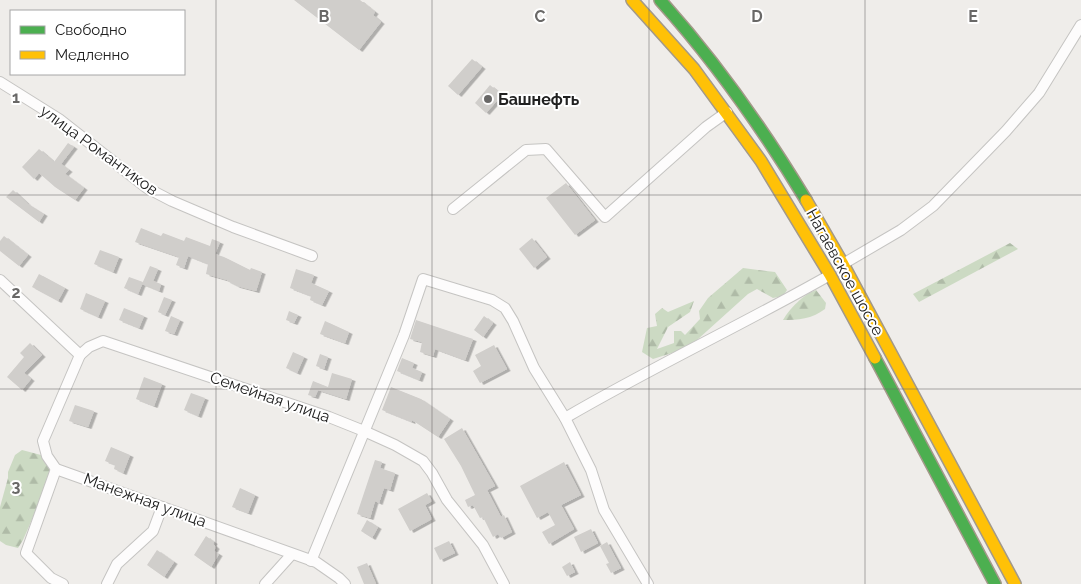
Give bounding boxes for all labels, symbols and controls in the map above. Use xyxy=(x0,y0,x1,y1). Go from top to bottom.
text: B xyxy=(319,7,330,26)
text: C xyxy=(535,7,546,26)
text: D xyxy=(751,7,763,26)
text: E xyxy=(968,7,978,26)
legend xyxy=(10,10,185,75)
text: Свободно xyxy=(55,21,127,39)
text: Медленно xyxy=(55,46,129,64)
text: 1 xyxy=(12,88,20,107)
place label: Башнефть xyxy=(498,90,580,109)
marker: Башнефть xyxy=(482,93,494,105)
street label: улица Романтиков xyxy=(36,101,162,199)
street label: Нагаевское шоссе xyxy=(802,205,888,339)
text: 2 xyxy=(11,283,21,302)
street label: Семейная улица xyxy=(207,368,333,426)
street label: Манежная улица xyxy=(81,469,209,531)
text: 3 xyxy=(12,477,21,496)

